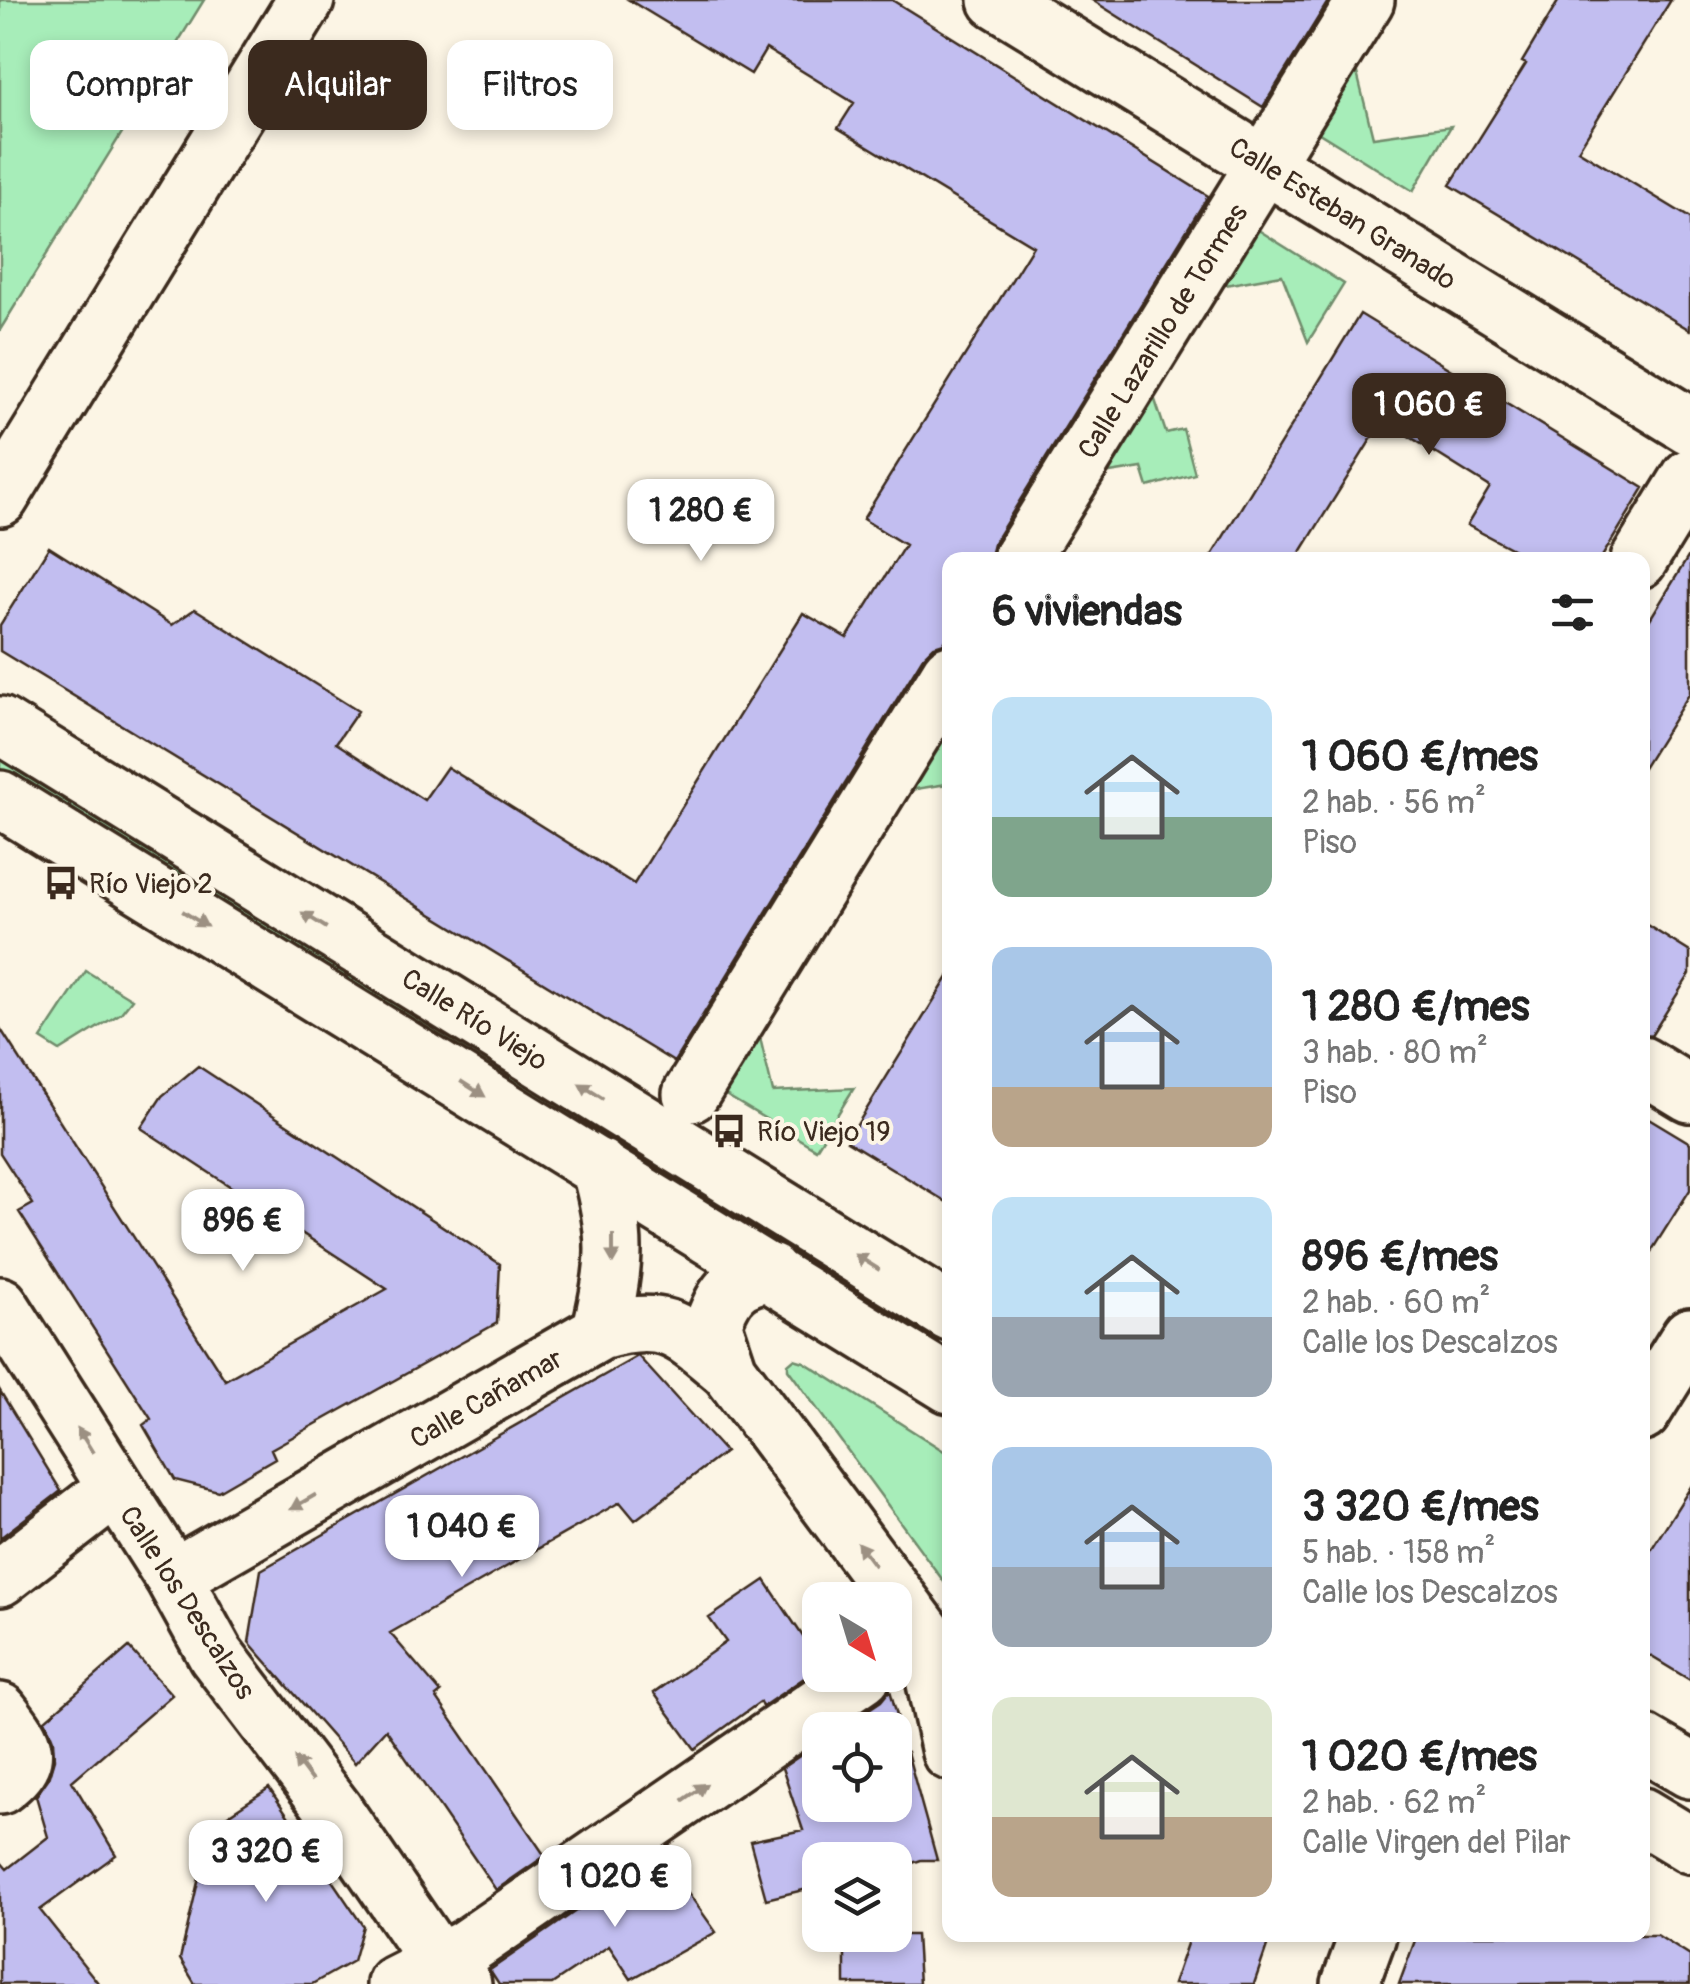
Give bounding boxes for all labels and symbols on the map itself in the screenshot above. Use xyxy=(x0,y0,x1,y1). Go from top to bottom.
street label: Calle Esteban Granado xyxy=(1222,130,1462,298)
street label: Calle Lazarillo de Tormes xyxy=(1071,198,1256,466)
pin: 1 060 € xyxy=(1337,373,1521,458)
pin: 1 280 € xyxy=(609,479,793,564)
bus stop icon: Río Viejo 2 xyxy=(42,864,80,902)
place label: Río Viejo 2 xyxy=(89,867,213,902)
one-way arrow xyxy=(182,909,209,928)
one-way arrow xyxy=(300,912,328,929)
street label: Calle Río Viejo xyxy=(395,962,554,1079)
one-way arrow xyxy=(459,1079,486,1098)
one-way arrow xyxy=(577,1083,605,1100)
bus stop icon: Río Viejo 19 xyxy=(710,1112,748,1150)
place label: Río Viejo 19 xyxy=(757,1115,891,1150)
pin: 896 € xyxy=(173,1189,313,1274)
one-way arrow xyxy=(605,1234,621,1266)
one-way arrow xyxy=(853,1254,881,1271)
street label: Calle Cañamar xyxy=(404,1341,569,1457)
one-way arrow xyxy=(76,1426,94,1454)
one-way arrow xyxy=(289,1493,317,1511)
pin: 1 040 € xyxy=(370,1495,554,1580)
street label: Calle los Descalzos xyxy=(111,1499,263,1707)
one-way arrow xyxy=(856,1541,876,1567)
north arrow xyxy=(802,1582,912,1692)
one-way arrow xyxy=(293,1756,313,1782)
one-way arrow xyxy=(681,1783,708,1802)
pin: 3 320 € xyxy=(174,1820,358,1905)
pin: 1 020 € xyxy=(523,1845,707,1930)

